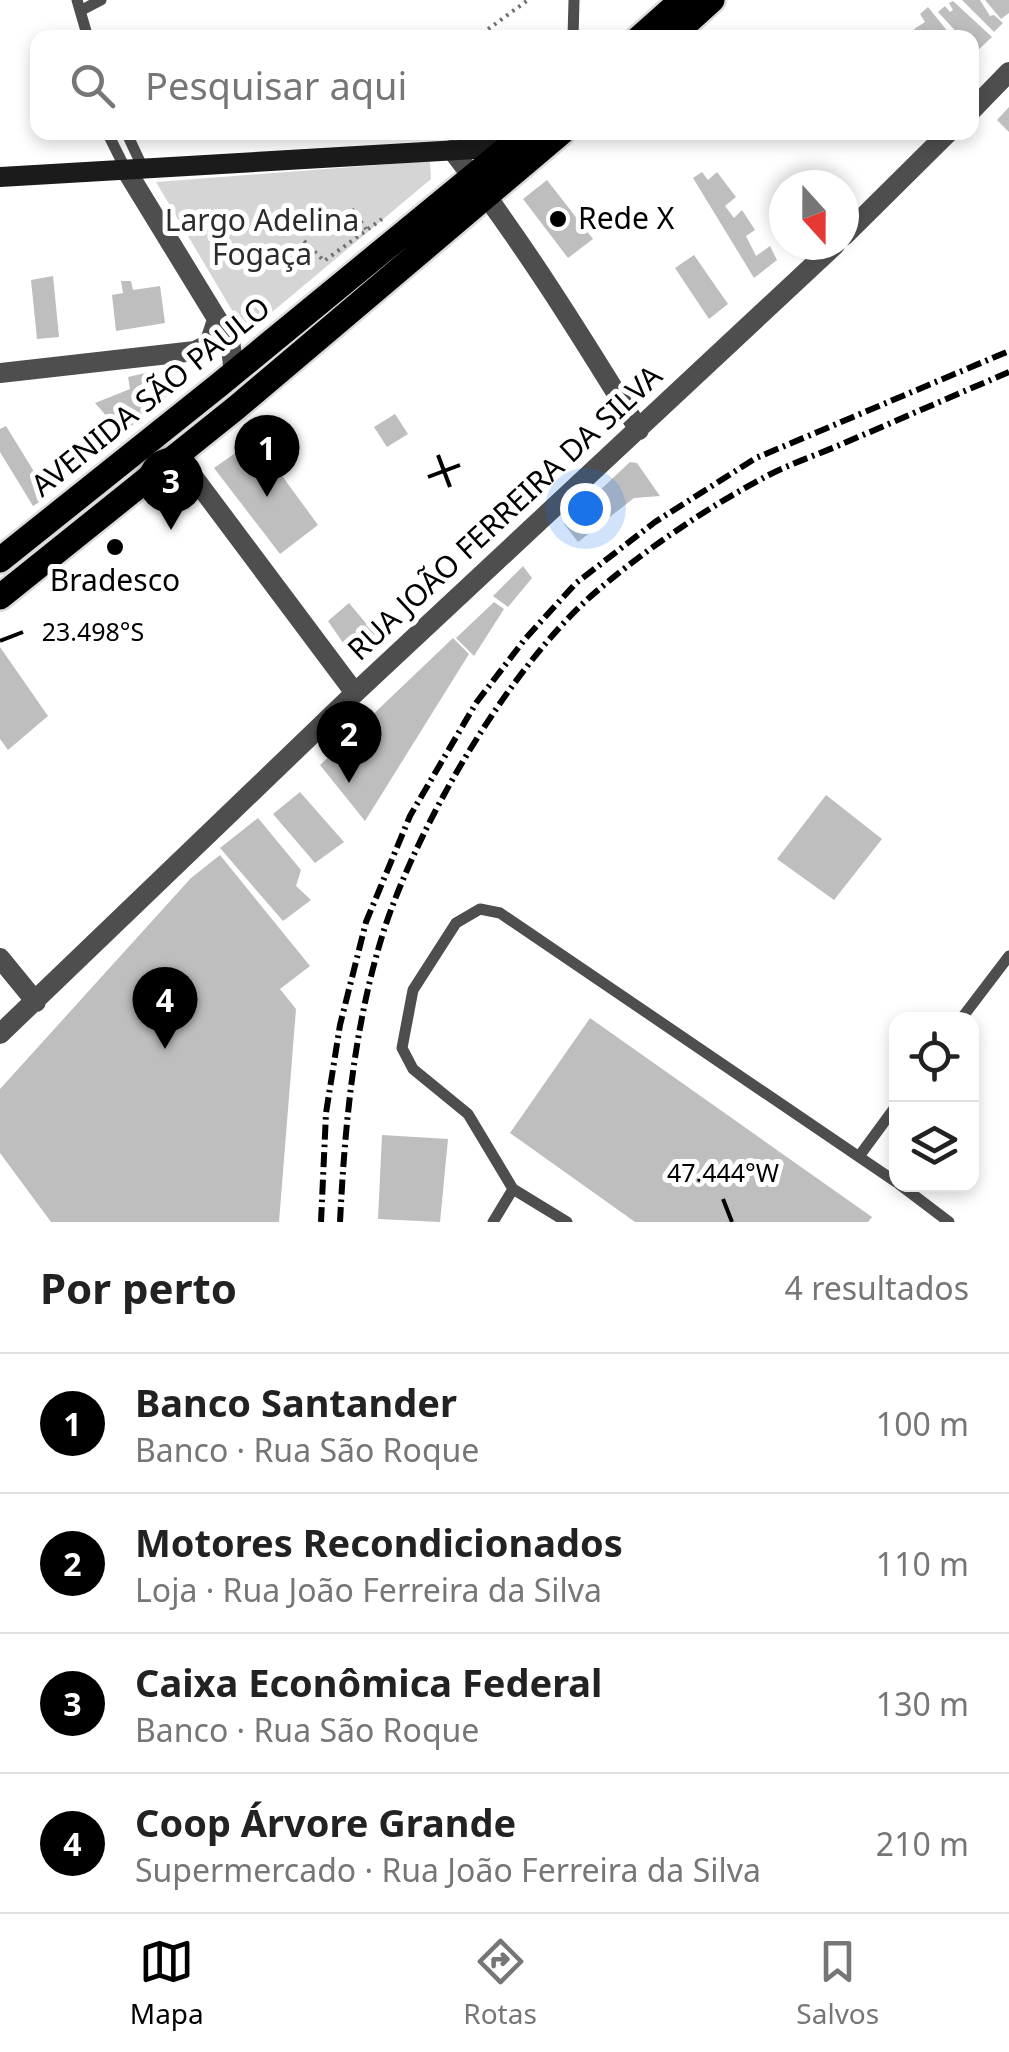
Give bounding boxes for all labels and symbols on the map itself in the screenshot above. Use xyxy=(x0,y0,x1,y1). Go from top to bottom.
north arrow xyxy=(769,170,859,260)
place label: Rede X xyxy=(578,197,675,238)
park label: Largo Adelina Fogaça xyxy=(165,199,359,274)
marker: Rede X xyxy=(547,208,569,230)
street label: AVENIDA SÃO PAULO xyxy=(22,287,278,505)
street label: RUA JOÃO FERREIRA DA SILVA xyxy=(338,354,671,669)
pin: 1 xyxy=(234,414,300,497)
pin: 3 xyxy=(138,448,204,530)
your location xyxy=(560,483,611,534)
marker: Bradesco xyxy=(104,536,126,558)
place label: Bradesco xyxy=(50,559,180,600)
text: 23.498°S xyxy=(42,614,144,648)
pin: 2 xyxy=(316,700,382,783)
pin: 4 xyxy=(132,966,198,1049)
text: 47.444°W xyxy=(667,1155,779,1189)

